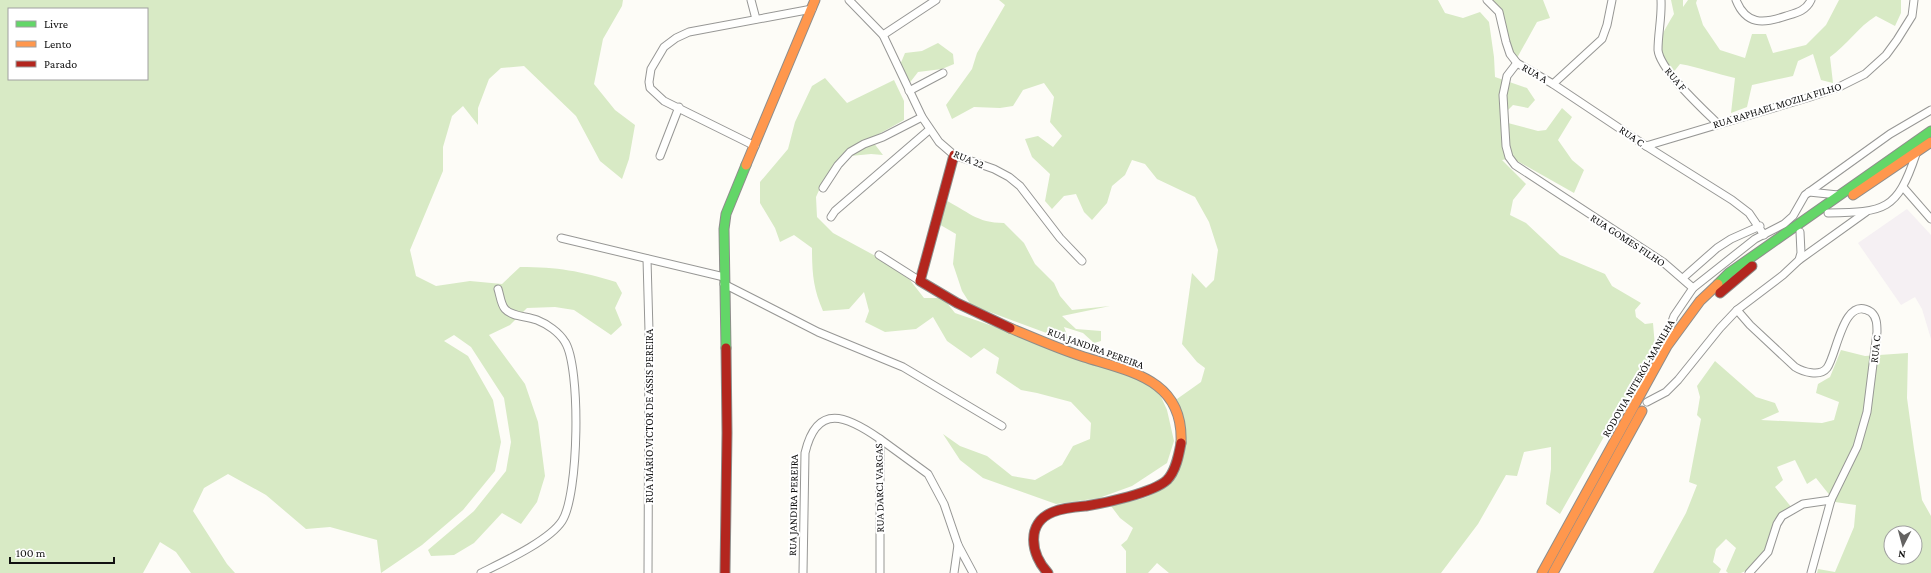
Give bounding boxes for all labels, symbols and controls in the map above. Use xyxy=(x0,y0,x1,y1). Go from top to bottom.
legend xyxy=(8,8,148,80)
text: Livre xyxy=(44,17,68,31)
text: Lento xyxy=(44,37,72,51)
text: Parado xyxy=(44,57,77,71)
street label: RUA A xyxy=(1520,61,1551,85)
street label: RUA F xyxy=(1663,65,1690,93)
street label: RUA RAPHAEL MOZILA FILHO xyxy=(1711,80,1843,130)
street label: RUA C xyxy=(1617,123,1647,149)
street label: RUA 22 xyxy=(952,147,986,171)
street label: RUA GOMES FILHO xyxy=(1588,211,1668,269)
street label: RODOVIA NITERÓI-MANILHA xyxy=(1599,316,1677,439)
street label: RUA JANDIRA PEREIRA xyxy=(1046,325,1147,372)
street label: RUA MÁRIO VICTOR DE ASSIS PEREIRA xyxy=(643,328,655,503)
street label: RUA C xyxy=(1868,334,1882,363)
street label: RUA DARCI VARGAS xyxy=(872,443,886,533)
street label: RUA JANDIRA PEREIRA xyxy=(786,453,801,556)
north arrow xyxy=(1883,525,1923,565)
scale bar xyxy=(10,539,114,565)
text: 100 m xyxy=(16,546,46,560)
text: N xyxy=(1897,549,1906,561)

